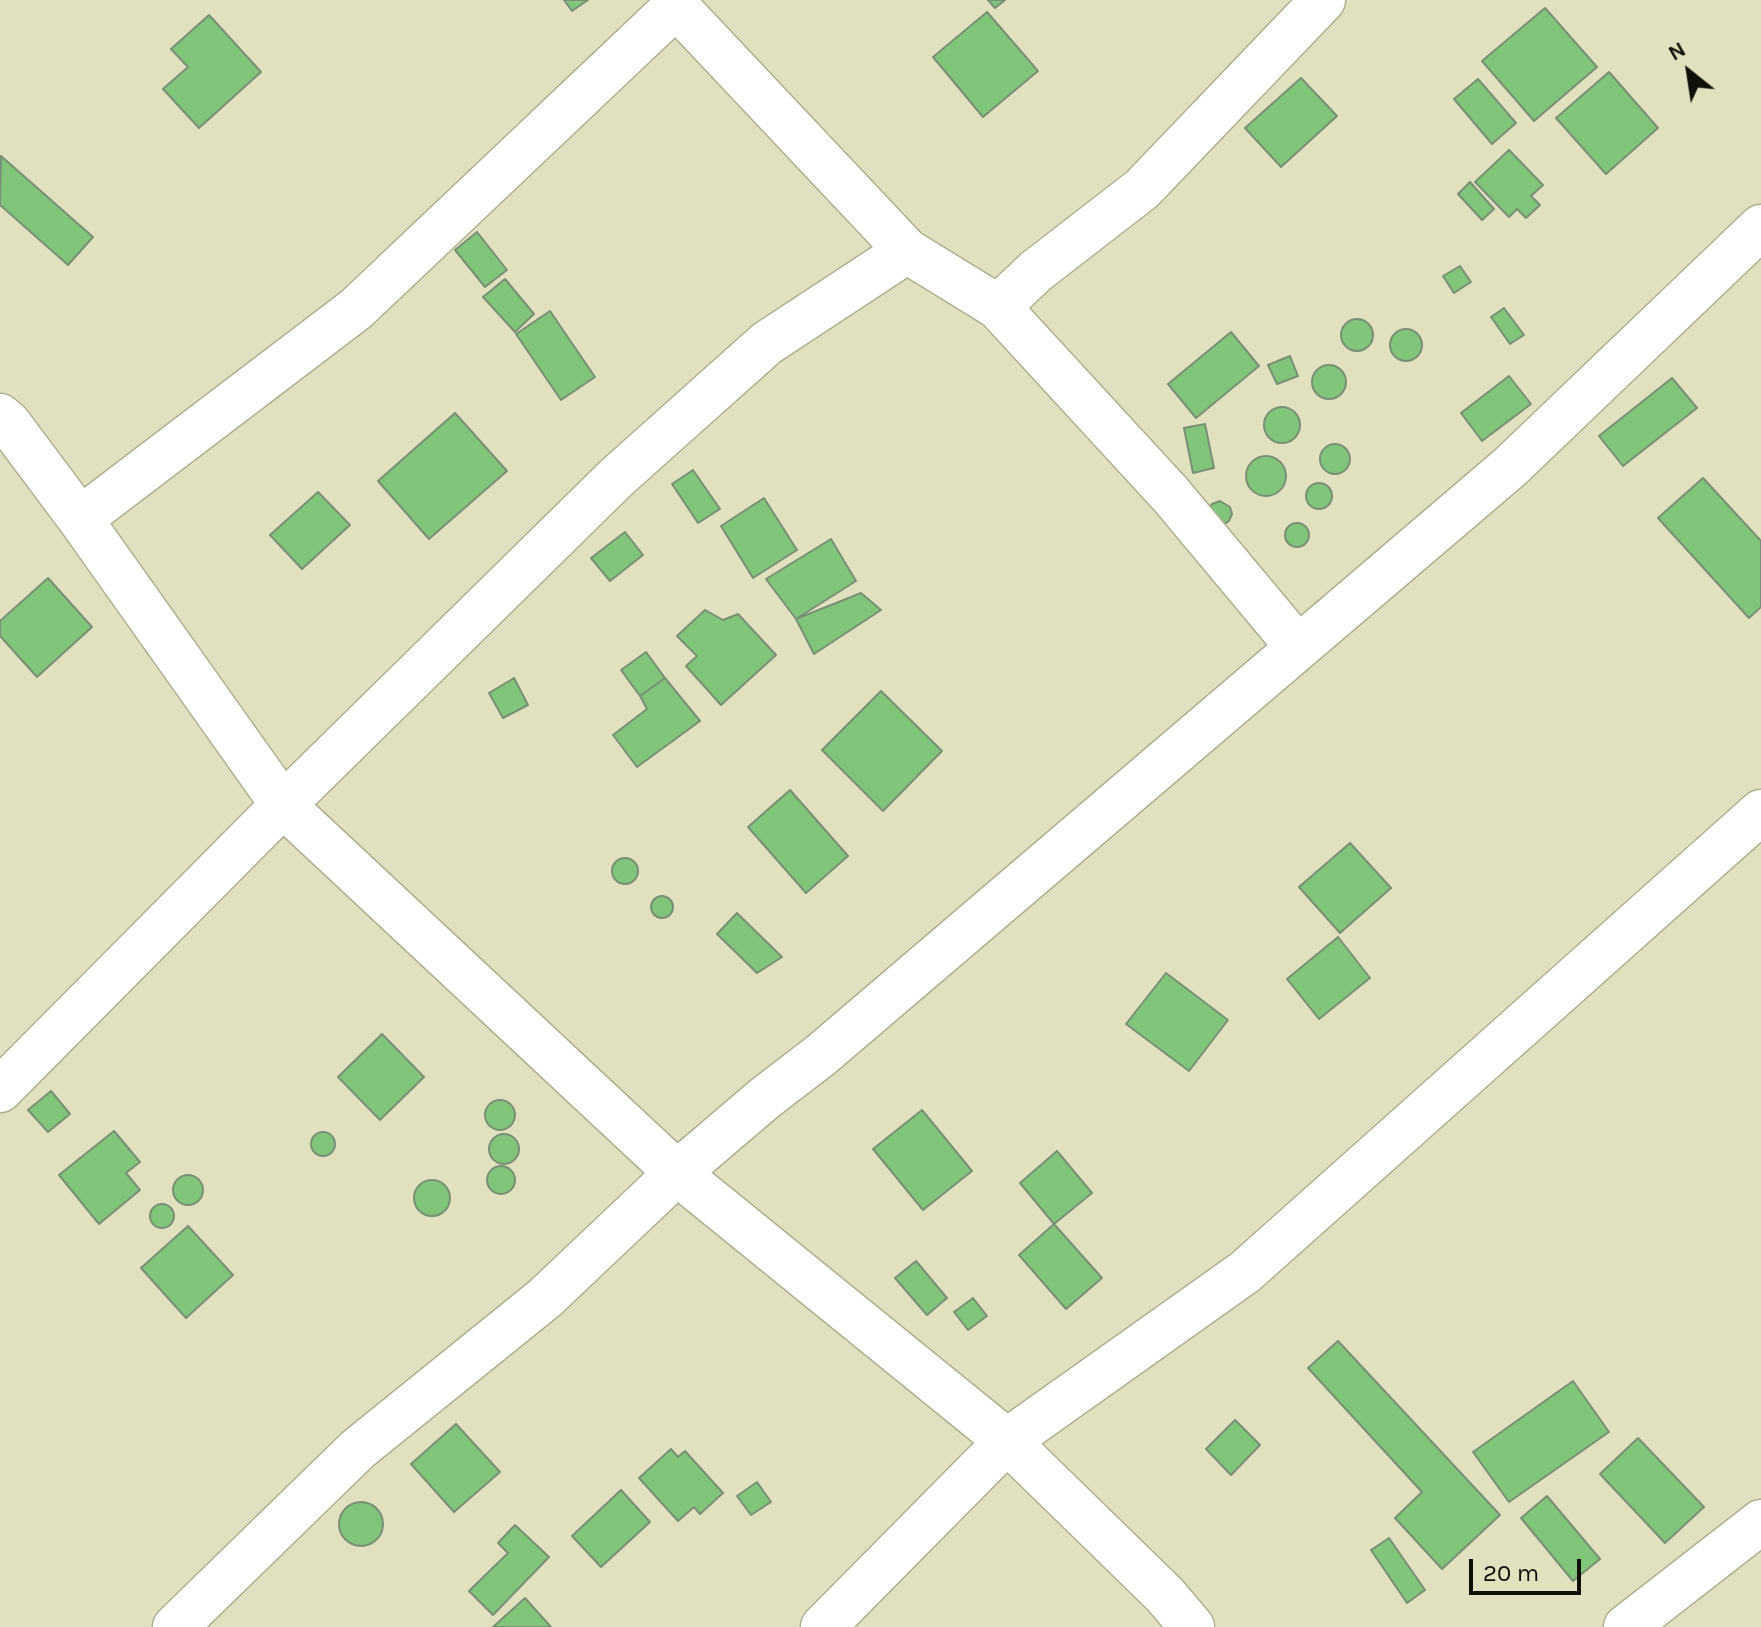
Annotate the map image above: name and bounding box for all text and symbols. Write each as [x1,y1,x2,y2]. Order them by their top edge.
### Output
north arrow [1649,32,1729,112]
text: N [1664,36,1690,66]
scale bar [1473,1543,1585,1593]
text: 20 m [1483,1559,1539,1587]

